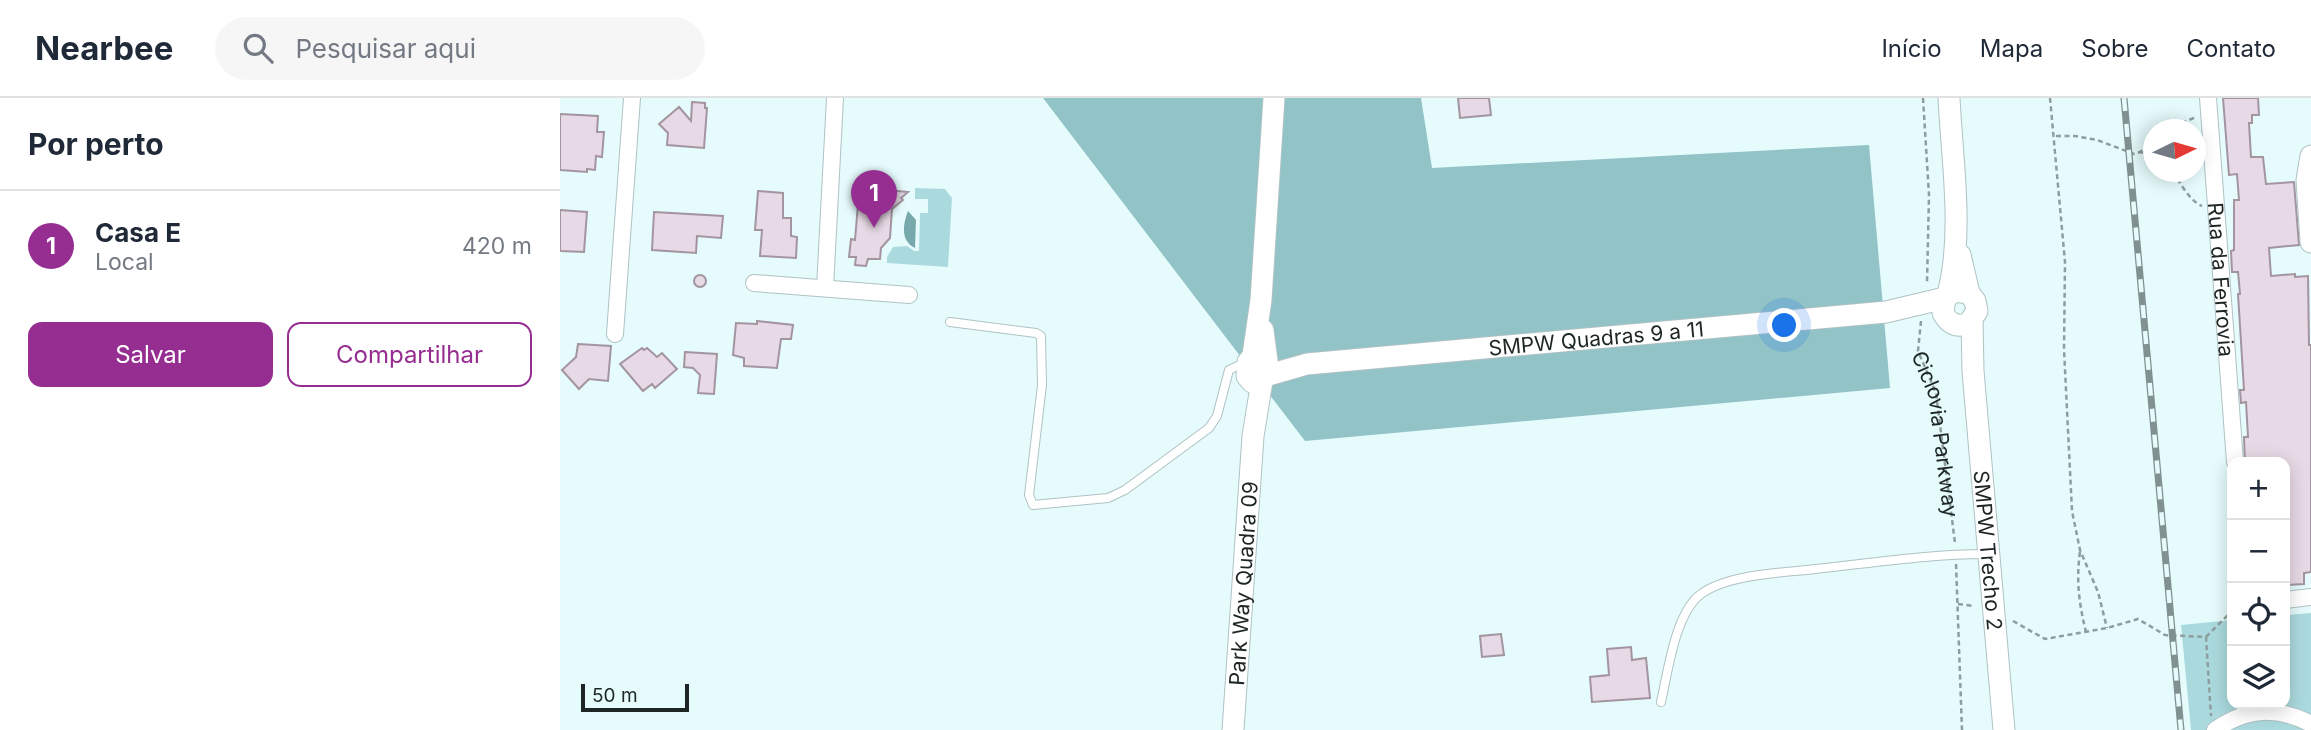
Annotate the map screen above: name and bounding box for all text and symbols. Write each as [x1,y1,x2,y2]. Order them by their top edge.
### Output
search box [215,17,705,80]
text: Nearbee [35,28,173,68]
icon: search [239,29,277,67]
text: Pesquisar aqui [295,33,476,64]
text: Início [1881,34,1942,63]
text: Mapa [1980,34,2043,63]
text: Sobre [2081,34,2148,63]
text: Contato [2186,34,2276,63]
north arrow [2143,119,2206,182]
text: Por perto [28,126,164,162]
pin: 1 [851,170,897,228]
street label: Rua da Ferrovia [2203,201,2240,358]
text: Casa E [95,217,181,248]
text: 1 [46,232,56,260]
text: 420 m [462,232,532,260]
text: Local [95,248,154,276]
your location [1767,308,1801,342]
street label: SMPW Quadras 9 a 11 [1487,316,1705,360]
button: Salvar [28,322,273,387]
button: Compartilhar [287,322,532,387]
street label: Ciclovia Parkway [1907,347,1964,519]
map controls [2227,457,2290,709]
button: + [2227,457,2290,520]
street label: SMPW Trecho 2 [1969,469,2008,631]
street label: Park Way Quadra 09 [1224,480,1262,686]
button: − [2227,520,2290,583]
button: locate [2227,583,2290,646]
button: layers [2227,646,2290,709]
scale bar [581,681,690,713]
text: 50 m [592,684,638,707]

